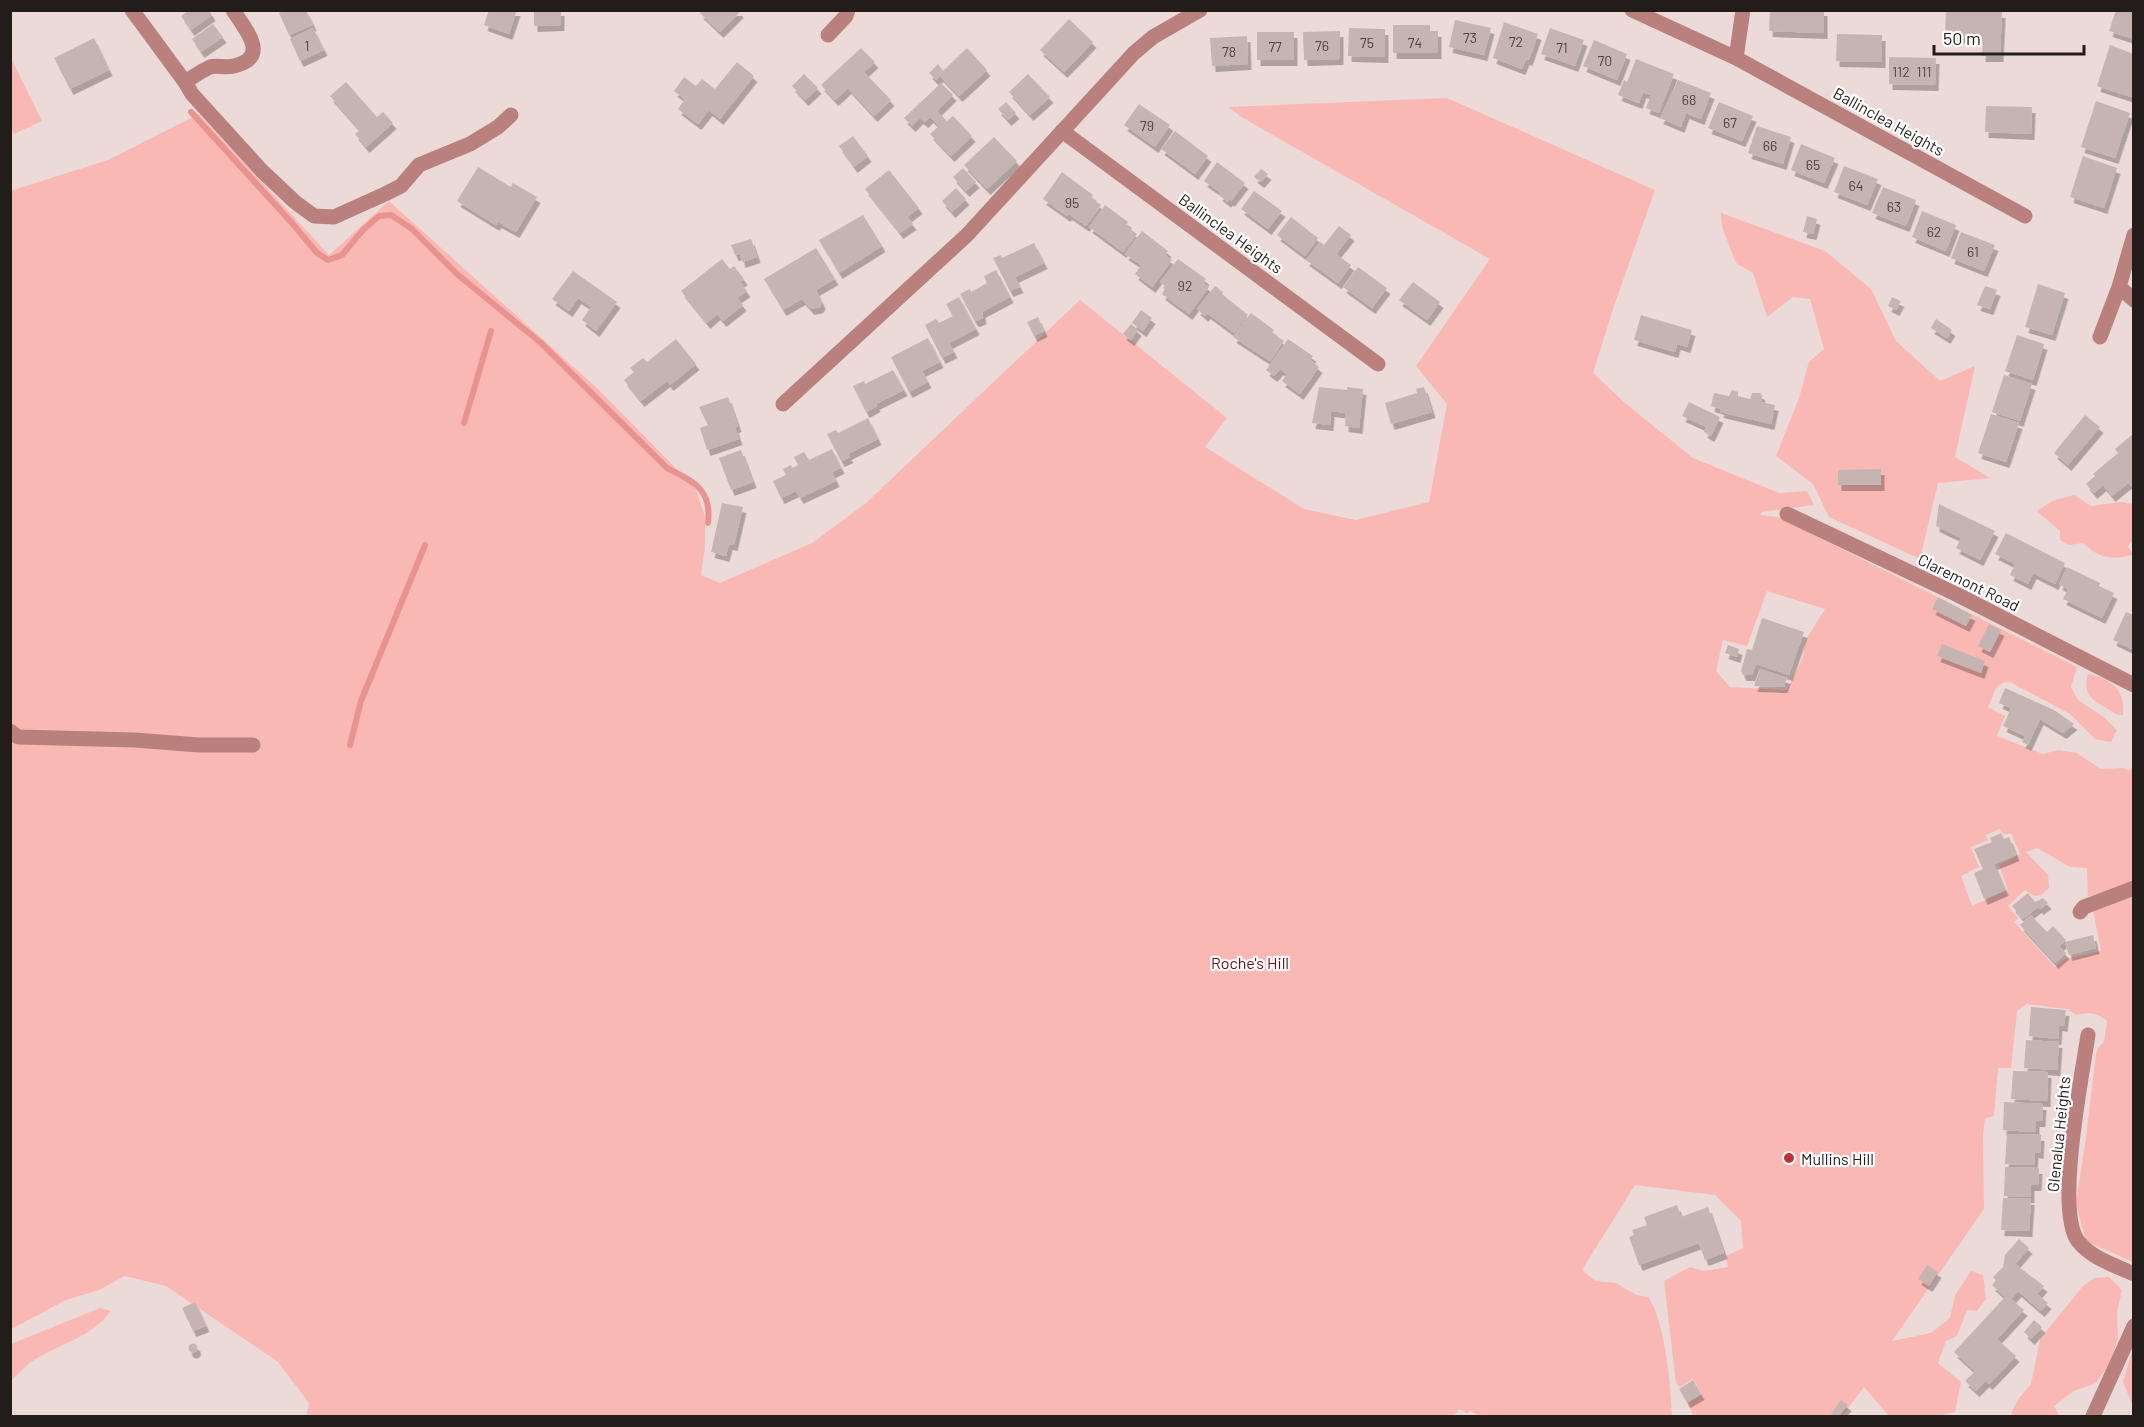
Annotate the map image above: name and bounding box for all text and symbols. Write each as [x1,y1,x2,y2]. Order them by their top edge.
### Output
scale bar [1934,18,2084,56]
text: 50 m [1943,27,1981,49]
house number: 73 [1463,29,1477,46]
house number: 72 [1509,33,1523,50]
house number: 75 [1360,34,1374,51]
house number: 74 [1408,34,1422,51]
house number: 1 [305,37,309,54]
house number: 76 [1315,37,1329,54]
house number: 77 [1268,38,1282,55]
house number: 71 [1556,39,1568,56]
house number: 78 [1222,43,1236,60]
house number: 70 [1598,52,1612,69]
house number: 112 [1892,63,1910,80]
house number: 111 [1917,63,1931,80]
street label: Ballinclea Heights [1830,83,1948,159]
house number: 68 [1682,91,1696,108]
house number: 67 [1723,114,1737,131]
house number: 79 [1140,117,1154,134]
house number: 66 [1763,137,1777,154]
house number: 65 [1806,156,1820,173]
house number: 64 [1849,177,1863,194]
street label: Ballinclea Heights [1175,189,1287,277]
house number: 95 [1065,194,1079,211]
house number: 63 [1887,198,1901,215]
house number: 62 [1927,223,1941,240]
house number: 61 [1967,243,1979,260]
house number: 92 [1178,277,1192,294]
street label: Claremont Road [1915,549,2023,615]
park label: Roche's Hill [1211,953,1289,972]
street label: Glenalua Heights [2042,1075,2074,1193]
place label: Mullins Hill [1801,1149,1874,1168]
marker: Mullins Hill [1782,1151,1796,1165]

